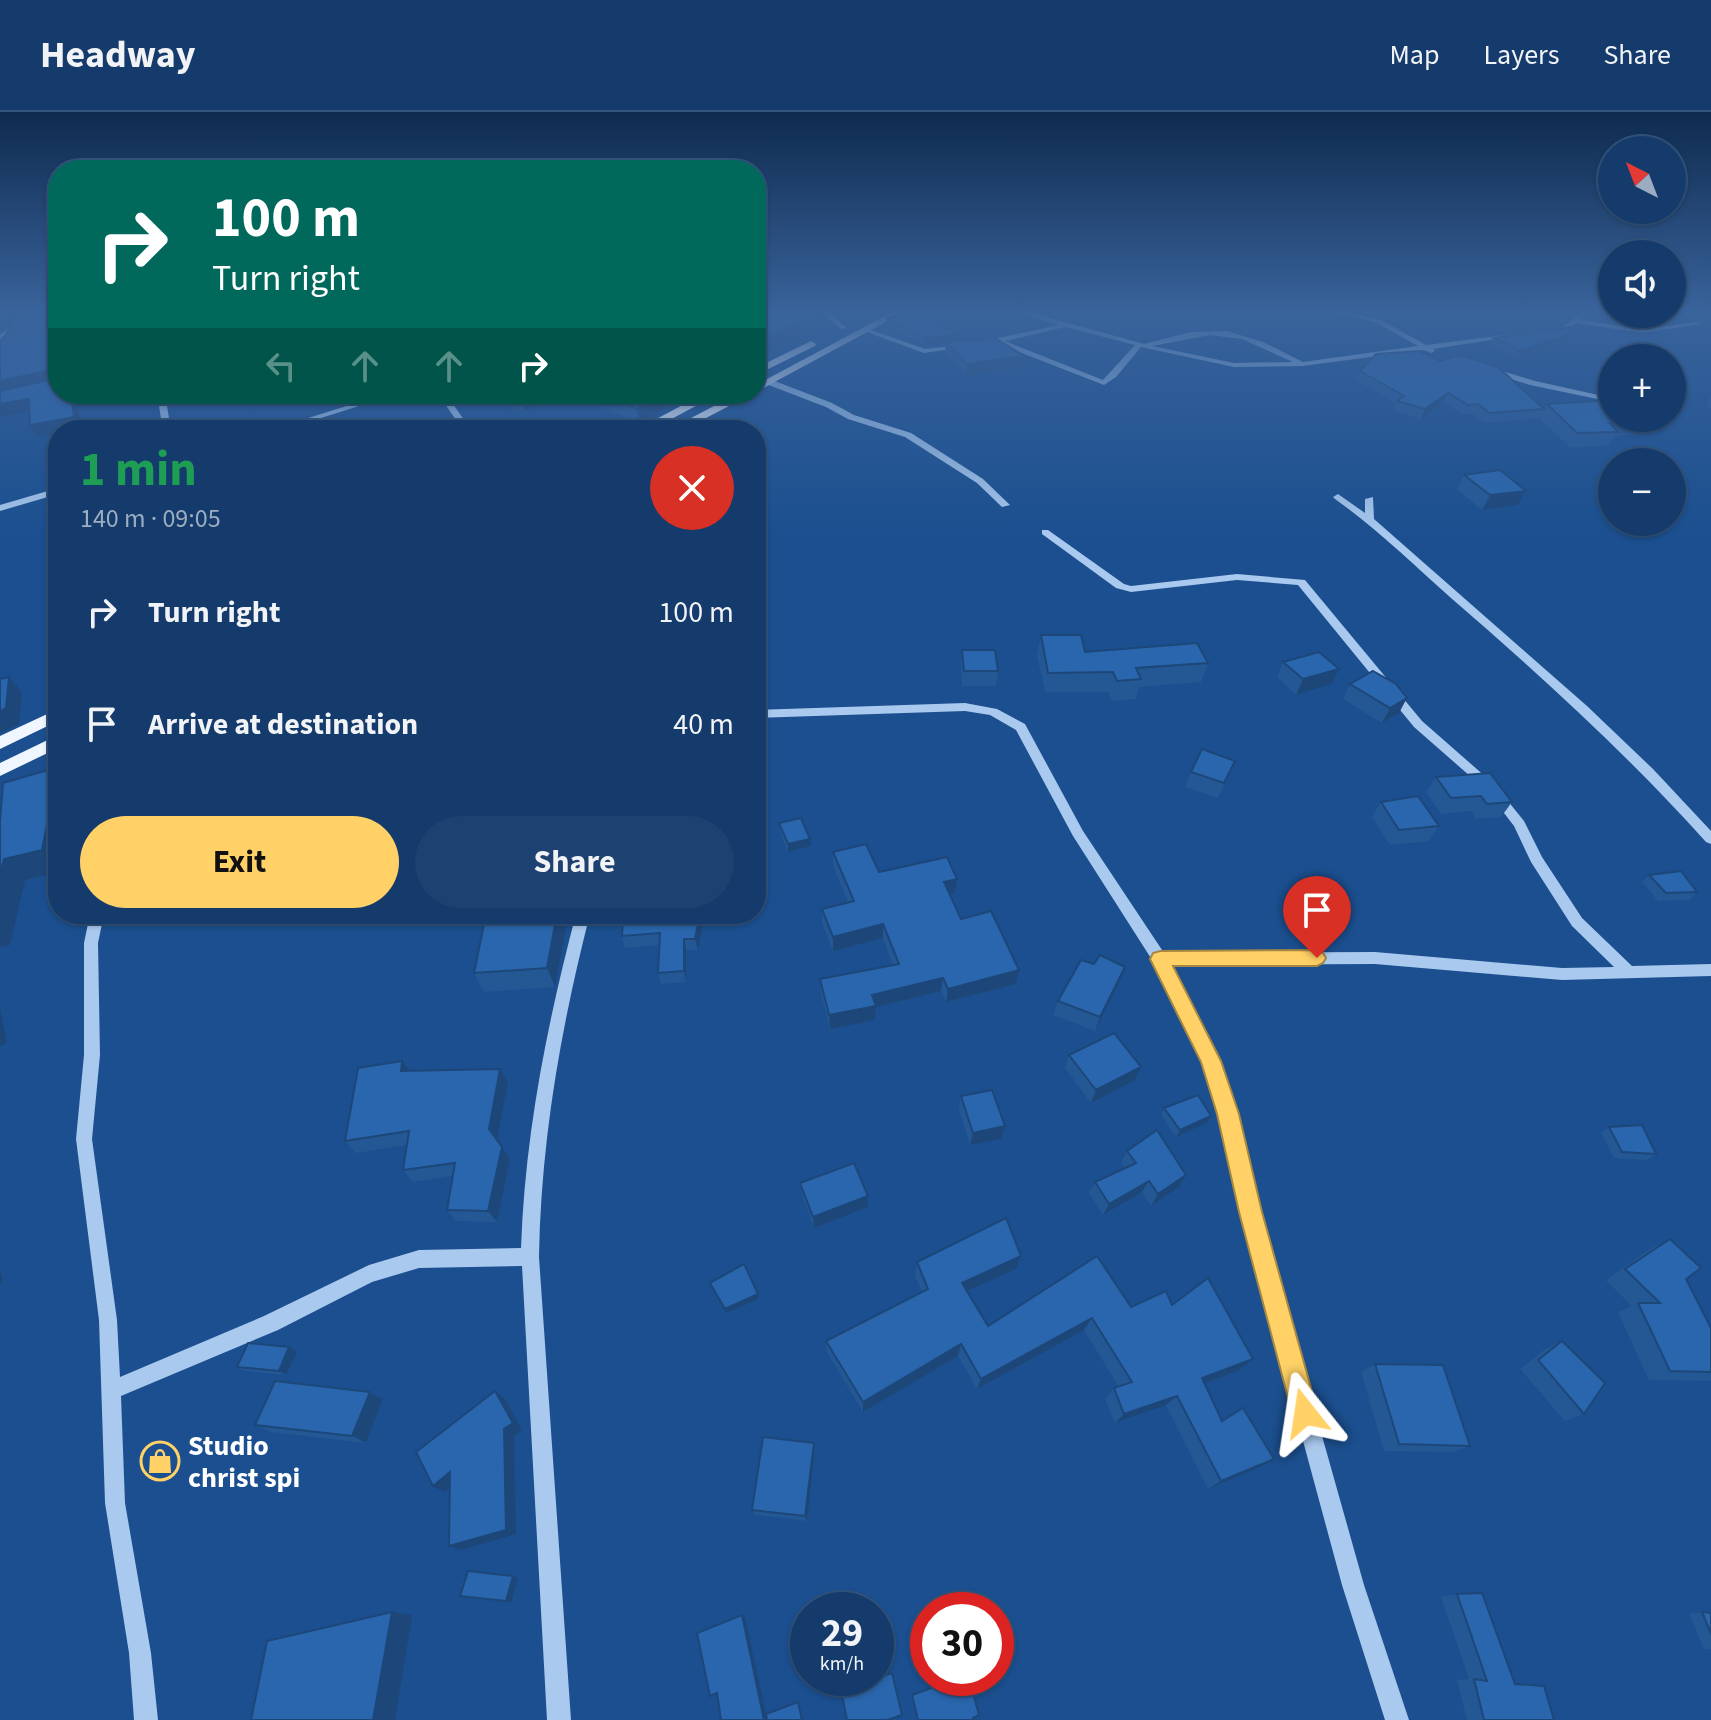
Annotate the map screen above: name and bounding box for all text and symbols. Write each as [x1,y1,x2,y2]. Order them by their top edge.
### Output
text: Headway [40,28,196,82]
text: Map [1389,35,1439,75]
text: Layers [1483,35,1559,75]
text: Share [1603,35,1671,75]
north arrow [1598,136,1686,224]
map controls [1598,136,1686,536]
text: 100 m [212,179,360,258]
icon: right [80,192,184,296]
button: sound [1598,240,1686,328]
text: Turn right [212,253,360,304]
icon: left [259,344,303,388]
icon: ahead [343,344,387,388]
icon: ahead [427,344,471,388]
icon: right [511,344,555,388]
button: + [1598,344,1686,432]
text: 1 min [80,436,197,504]
button: close [650,446,734,530]
button: − [1598,448,1686,536]
text: 140 m · 09:05 [80,500,221,537]
icon: right [80,590,124,634]
text: Turn right [148,591,280,634]
text: 100 m [658,591,734,634]
icon: arrive [80,702,124,746]
text: Arrive at destination [148,703,418,746]
text: 40 m [673,703,734,746]
button: Exit [80,816,399,908]
button: Share [415,816,734,908]
pin [1283,876,1351,958]
icon: arrive [1295,888,1339,932]
position arrow [1263,1371,1347,1455]
place label: Studio christ spi [188,1426,300,1498]
shop icon: Studio christ spi [139,1440,181,1482]
speed limit sign: 30 [910,1592,1014,1696]
text: 29 [821,1605,863,1662]
text: km/h [820,1650,864,1678]

